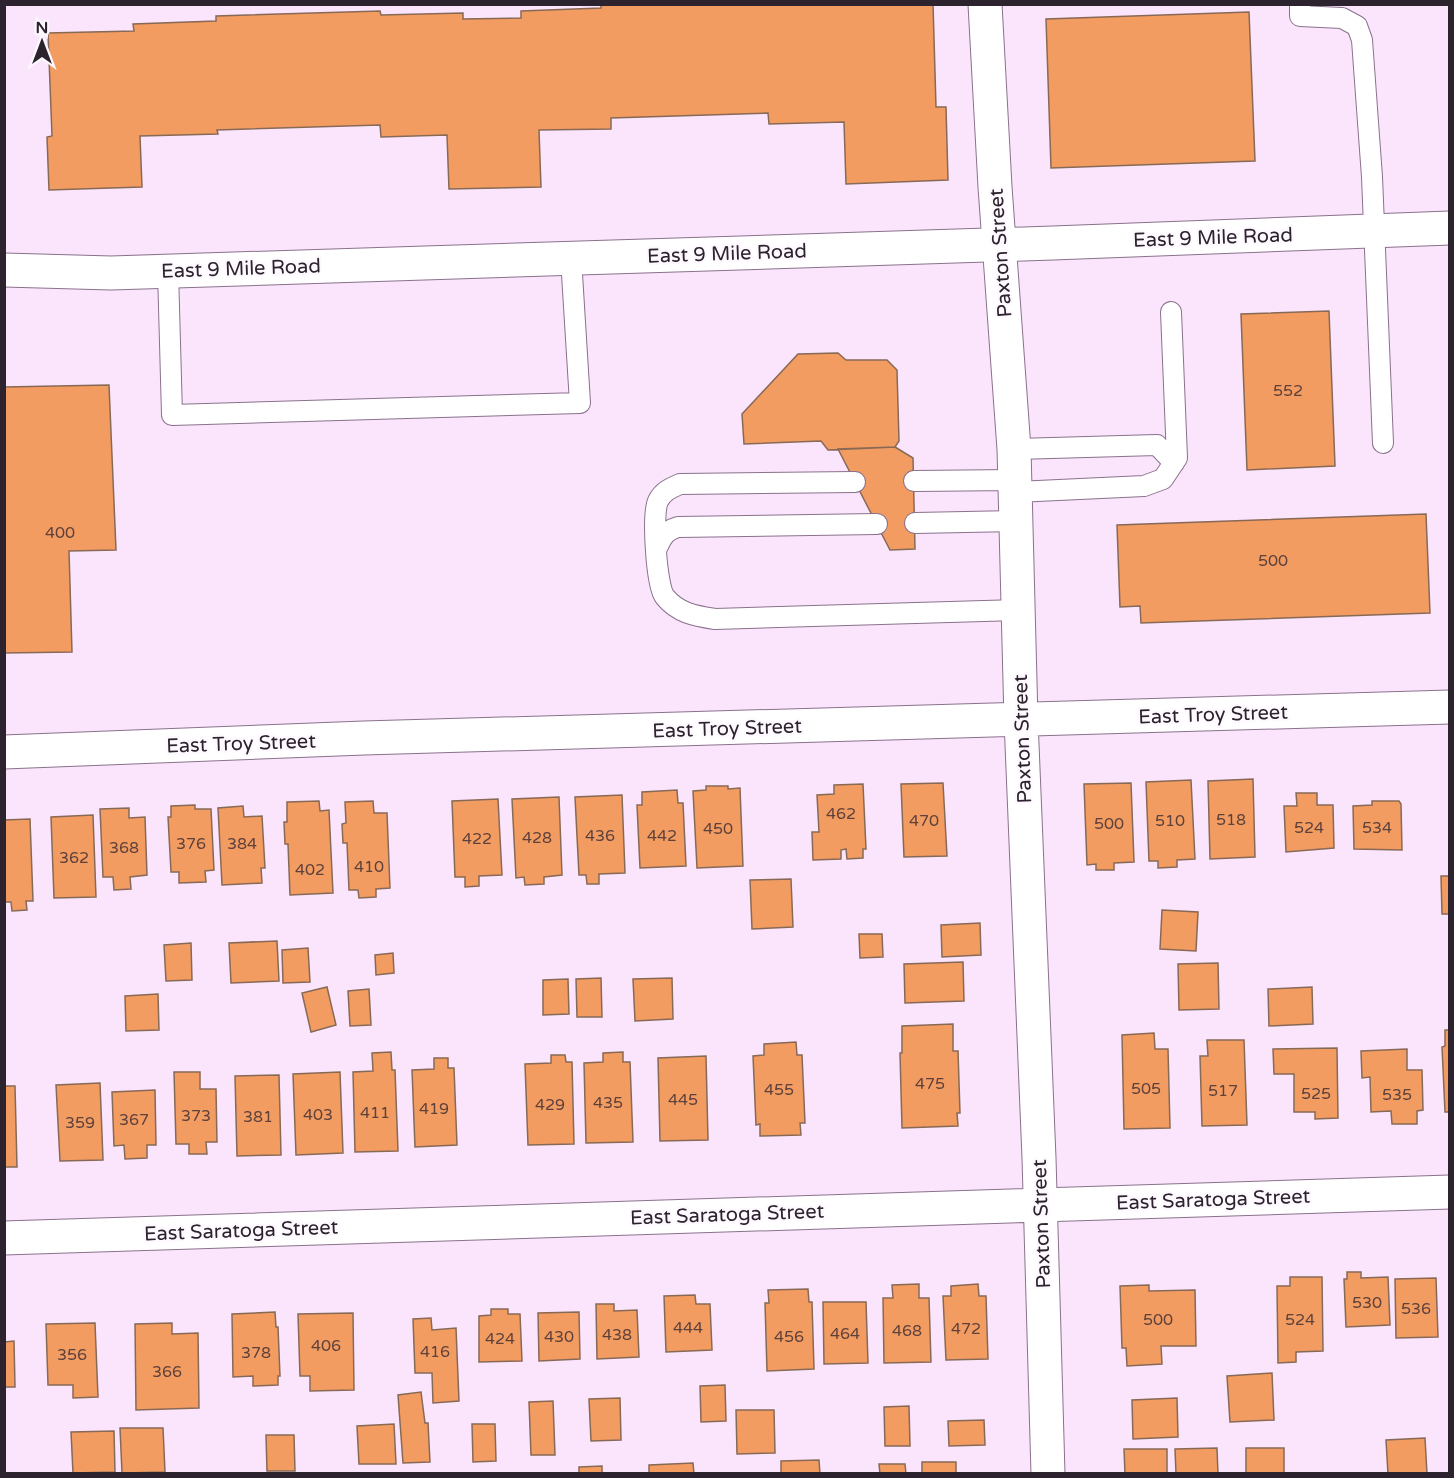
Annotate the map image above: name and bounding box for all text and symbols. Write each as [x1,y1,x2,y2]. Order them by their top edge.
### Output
north arrow [12,12,72,72]
text: N [36,18,48,38]
street label: Paxton Street [984,187,1017,318]
street label: East 9 Mile Road [1133,223,1293,253]
street label: East 9 Mile Road [647,239,807,269]
street label: East 9 Mile Road [161,254,321,284]
house number: 552 [1273,381,1303,401]
house number: 400 [45,523,75,543]
house number: 500 [1258,551,1288,571]
street label: Paxton Street [1009,674,1037,804]
street label: East Troy Street [1138,700,1289,730]
street label: East Troy Street [652,714,803,744]
street label: East Troy Street [166,729,317,759]
house number: 462 [826,804,856,824]
house number: 518 [1216,810,1246,830]
house number: 470 [909,811,939,831]
house number: 510 [1155,811,1185,831]
house number: 500 [1094,814,1124,834]
house number: 524 [1294,818,1324,838]
house number: 534 [1362,818,1392,838]
house number: 450 [703,819,733,839]
house number: 436 [585,826,615,846]
house number: 442 [647,826,677,846]
house number: 428 [522,828,552,848]
house number: 422 [462,829,492,849]
house number: 376 [176,834,206,854]
house number: 384 [227,834,257,854]
house number: 368 [109,838,139,858]
house number: 362 [59,848,89,868]
house number: 410 [354,857,384,877]
house number: 402 [295,860,325,880]
house number: 475 [915,1074,945,1094]
house number: 505 [1131,1079,1161,1099]
house number: 455 [764,1080,794,1100]
house number: 517 [1208,1081,1238,1101]
house number: 525 [1301,1084,1331,1104]
house number: 535 [1382,1085,1412,1105]
house number: 445 [668,1090,698,1110]
house number: 435 [593,1093,623,1113]
house number: 429 [535,1095,565,1115]
house number: 419 [419,1099,449,1119]
house number: 411 [360,1103,390,1123]
house number: 403 [303,1105,333,1125]
house number: 373 [181,1106,211,1126]
house number: 381 [243,1107,273,1127]
house number: 367 [119,1110,149,1130]
house number: 359 [65,1113,95,1133]
street label: Paxton Street [1028,1159,1056,1289]
street label: East Saratoga Street [1116,1185,1311,1215]
street label: East Saratoga Street [630,1200,825,1230]
street label: East Saratoga Street [144,1216,339,1246]
house number: 530 [1352,1293,1382,1313]
house number: 536 [1401,1299,1431,1319]
house number: 500 [1143,1310,1173,1330]
house number: 524 [1285,1310,1315,1330]
house number: 444 [673,1318,703,1338]
house number: 472 [951,1319,981,1339]
house number: 468 [892,1321,922,1341]
house number: 464 [830,1324,860,1344]
house number: 438 [602,1325,632,1345]
house number: 430 [544,1327,574,1347]
house number: 456 [774,1327,804,1347]
house number: 424 [485,1329,515,1349]
house number: 406 [311,1336,341,1356]
house number: 416 [420,1342,450,1362]
house number: 378 [241,1343,271,1363]
house number: 356 [57,1345,87,1365]
house number: 366 [152,1362,182,1382]

